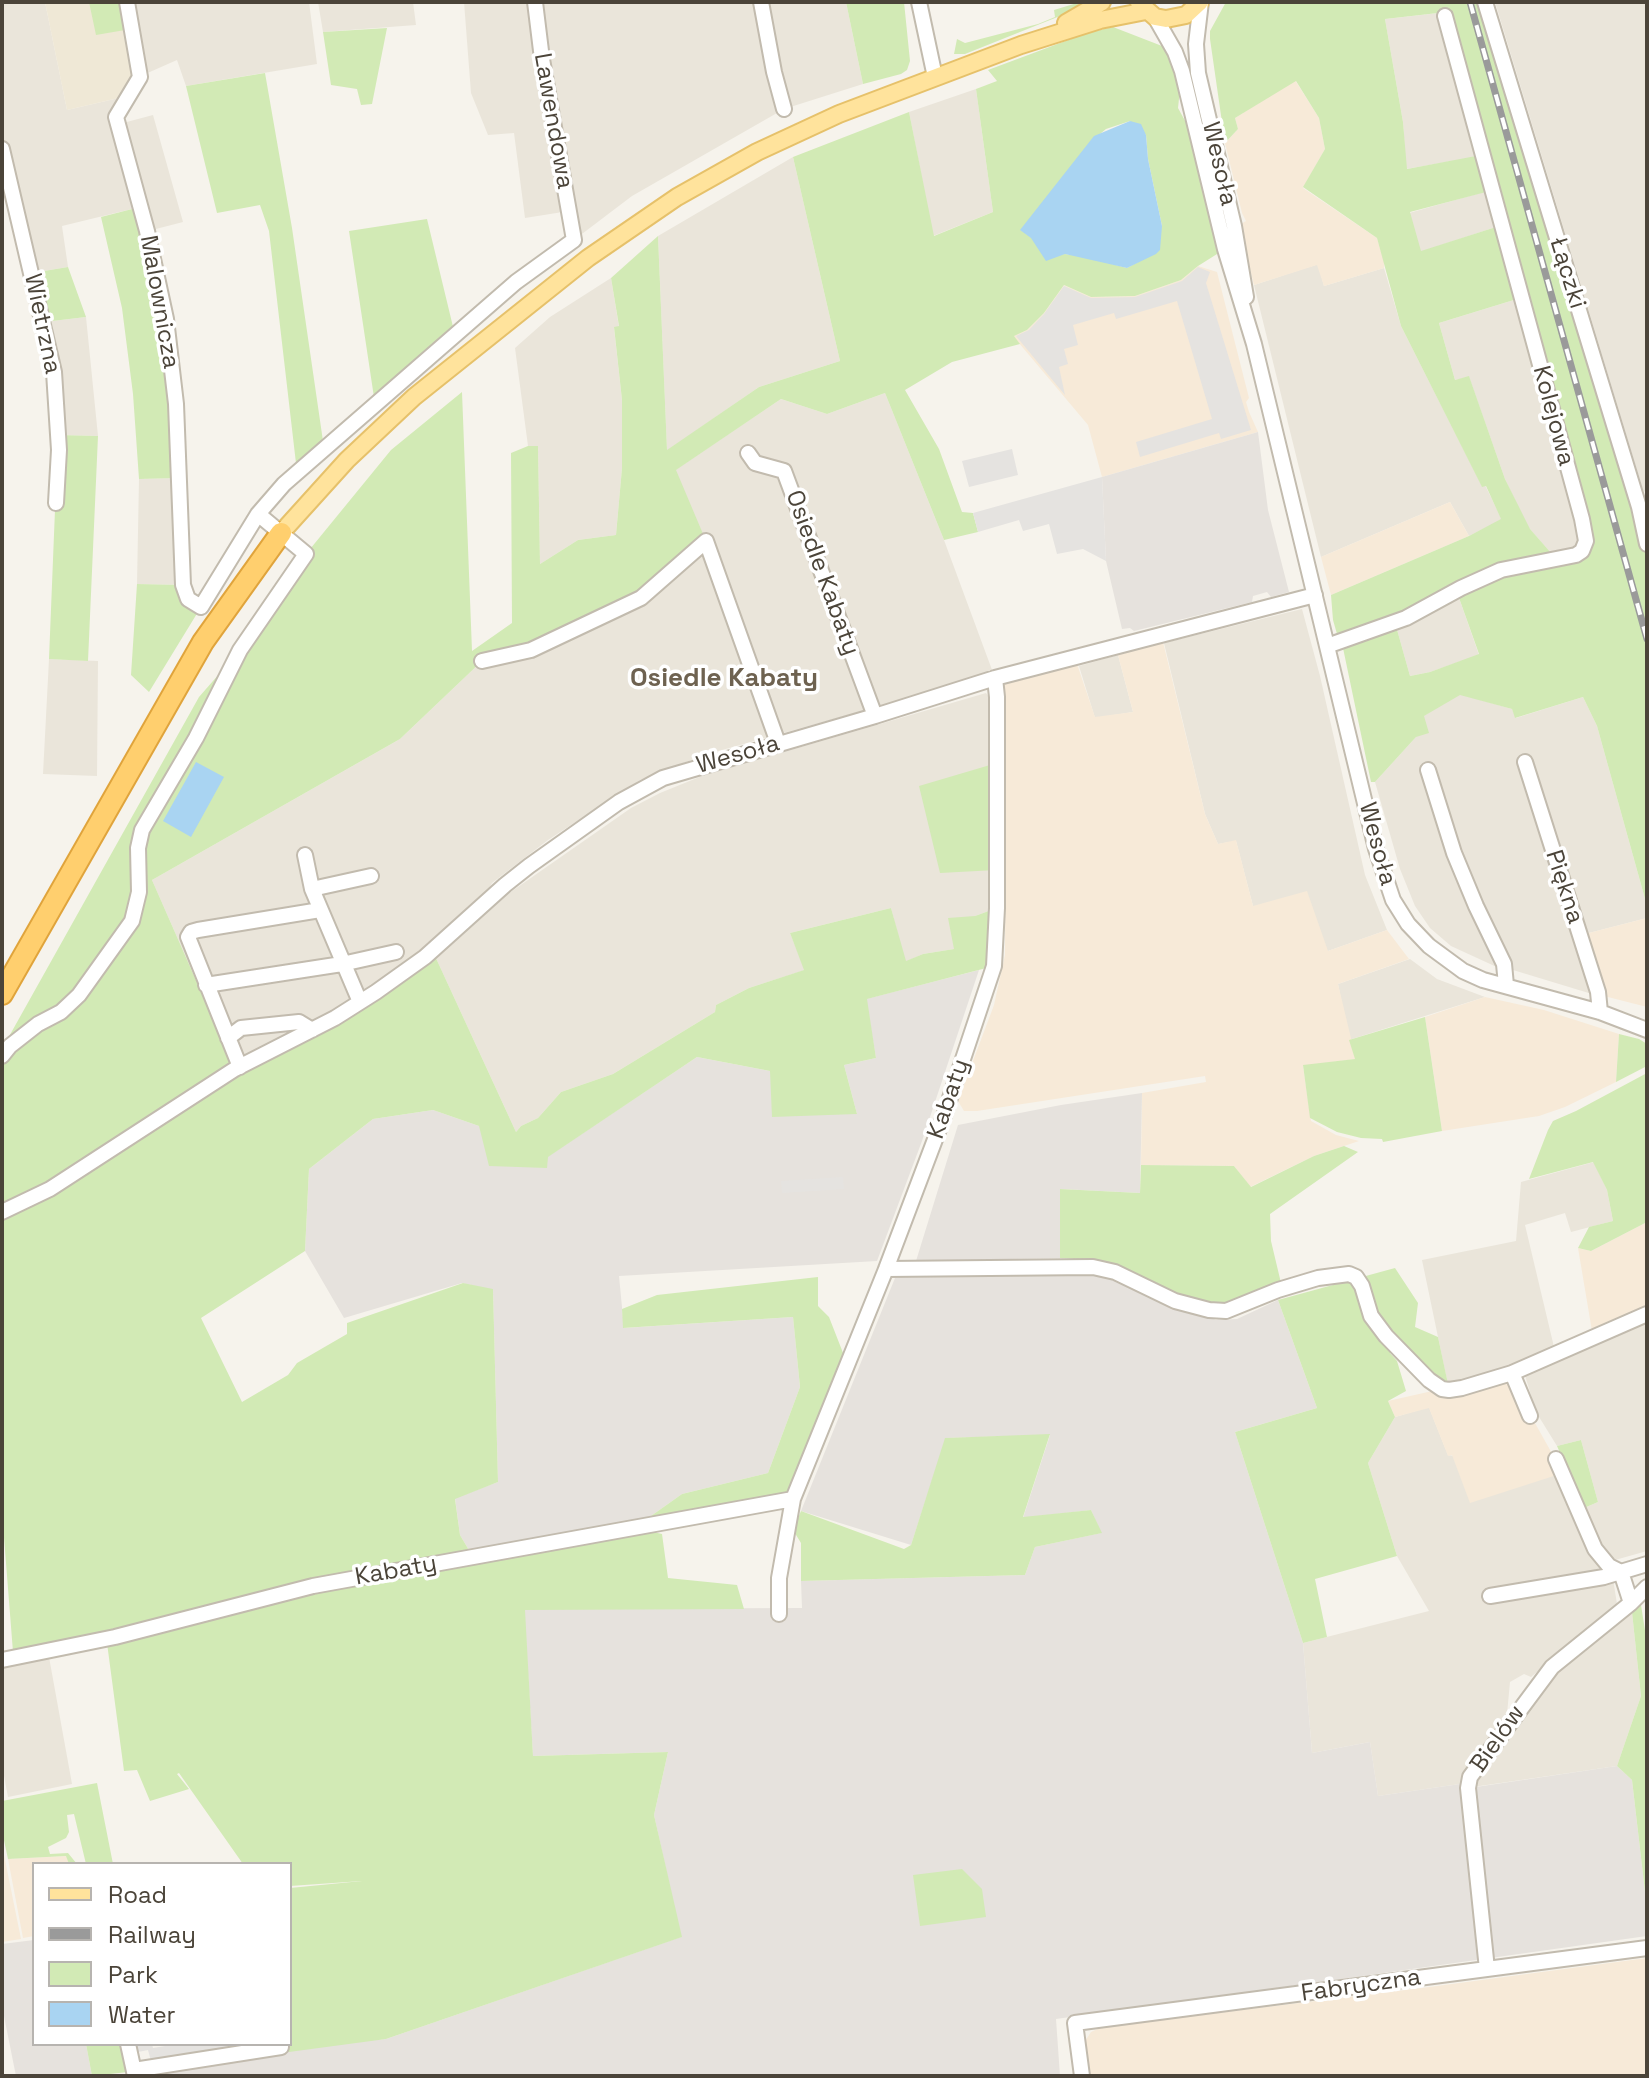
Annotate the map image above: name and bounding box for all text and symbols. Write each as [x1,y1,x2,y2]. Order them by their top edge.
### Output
street label: Lawendowa [527,51,579,191]
street label: Wesoła [1195,119,1243,209]
street label: Malownicza [133,233,185,371]
street label: Łączki [1543,234,1591,312]
street label: Wietrzna [17,271,67,377]
street label: Kolejowa [1526,363,1580,469]
street label: Osiedle Kabaty [779,487,865,659]
district label: Osiedle Kabaty [630,663,818,695]
street label: Wesoła [693,729,783,781]
street label: Wesoła [1352,799,1402,889]
street label: Piękna [1539,846,1589,928]
street label: Kabaty [922,1055,976,1143]
street label: Kabaty [353,1550,439,1592]
street label: Bielów [1465,1700,1531,1778]
legend [32,1862,292,2046]
text: Road [108,1879,167,1910]
text: Railway [108,1919,196,1950]
text: Park [108,1959,158,1990]
street label: Fabryczna [1299,1963,1423,2009]
text: Water [108,1999,176,2030]

